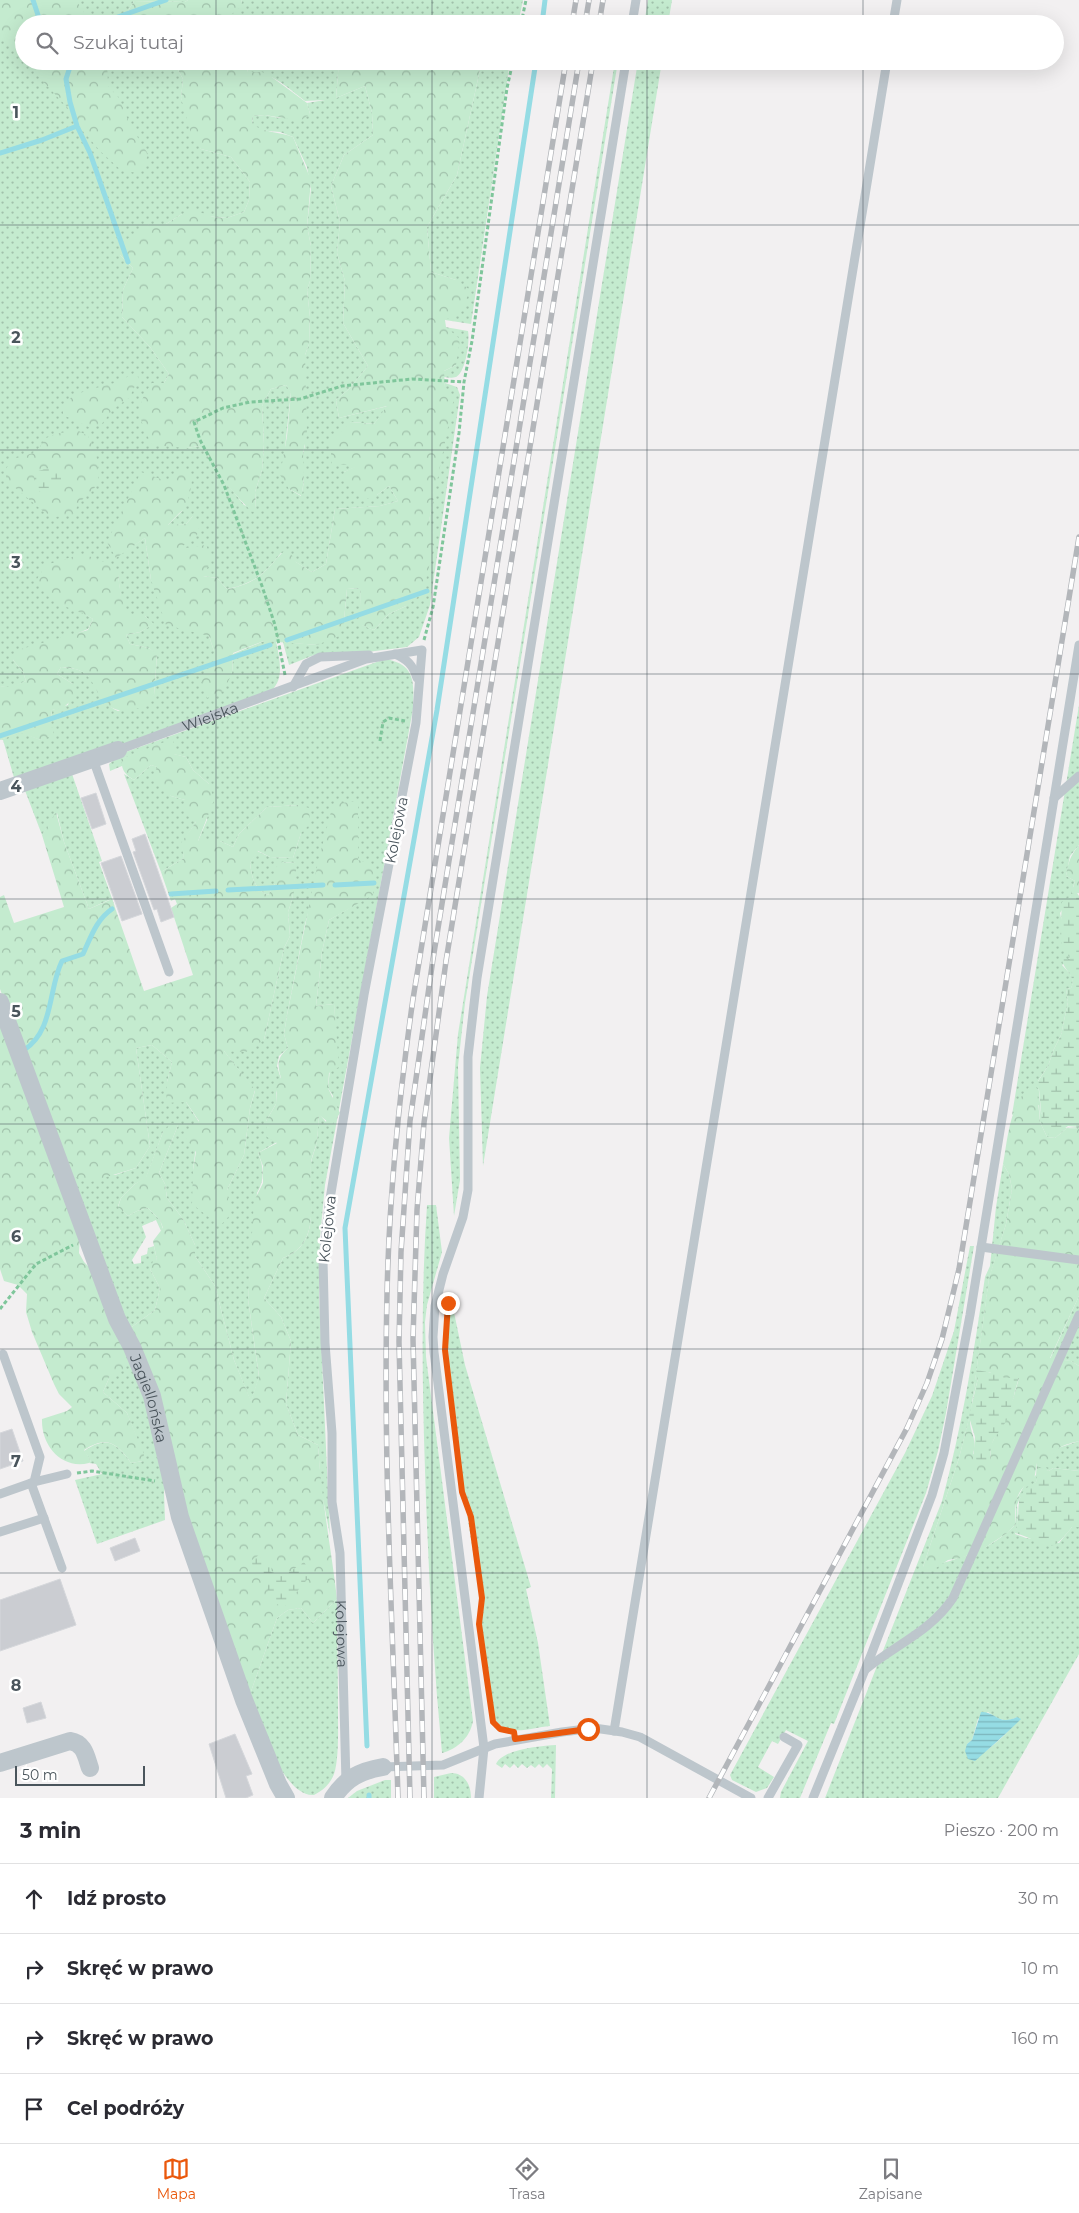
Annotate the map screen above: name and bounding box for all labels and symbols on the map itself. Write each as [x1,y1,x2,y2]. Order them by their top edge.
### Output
text: 1 [13,103,19,122]
text: 2 [11,328,21,347]
text: 3 [10,553,21,572]
street label: Wiejska [179,697,241,735]
text: 4 [10,777,22,796]
street label: Kolejowa [380,795,412,865]
text: 5 [11,1002,21,1021]
street label: Kolejowa [314,1194,340,1264]
text: 6 [11,1227,21,1246]
route end [437,1292,460,1315]
street label: Jagiellońska [126,1350,172,1445]
text: 7 [11,1452,21,1471]
street label: Kolejowa [332,1600,353,1668]
text: 8 [11,1676,21,1695]
route start [577,1718,600,1741]
scale bar [15,1763,145,1786]

